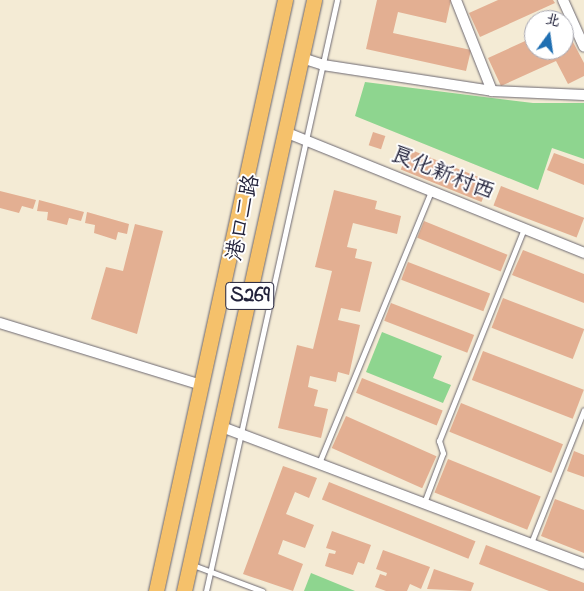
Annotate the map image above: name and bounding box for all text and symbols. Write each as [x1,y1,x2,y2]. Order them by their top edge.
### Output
text: 北 [543,9,562,33]
north arrow [524,10,574,60]
street label: 良化新村西 [386,142,498,208]
street label: 港口二路 [223,172,267,264]
road number: S269 [225,278,275,314]

